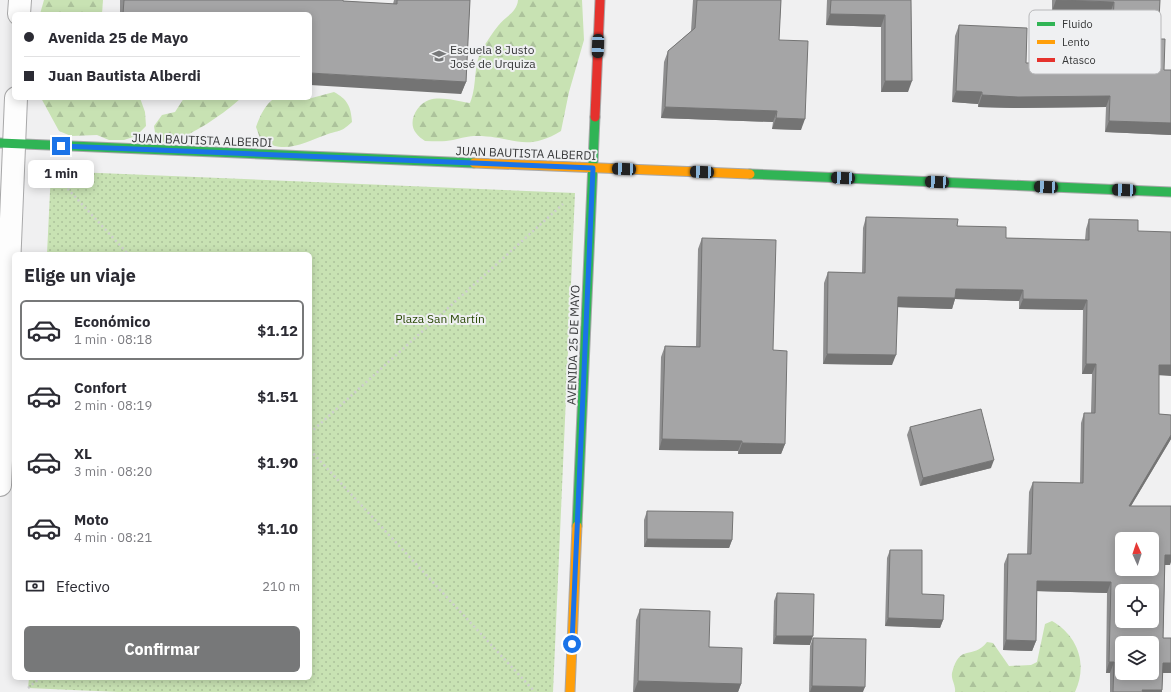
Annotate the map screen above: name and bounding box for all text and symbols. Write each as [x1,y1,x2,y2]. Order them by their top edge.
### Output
legend [1029,10,1161,74]
text: Fluido [1062,17,1093,31]
text: Avenida 25 de Mayo [48,28,188,47]
car [592,34,604,58]
text: Lento [1062,35,1090,49]
place label: Escuela 8 Justo José de Urquiza [450,42,536,71]
school or university icon: Escuela 8 Justo José de Urquiza [431,48,447,64]
text: Atasco [1062,53,1096,67]
text: Juan Bautista Alberdi [48,66,201,85]
street label: JUAN BAUTISTA ALBERDI [131,130,273,150]
route end [52,137,70,155]
street label: JUAN BAUTISTA ALBERDI [455,143,597,163]
callout: 1 min [28,160,94,188]
car [612,163,636,175]
text: 1 min [44,165,78,182]
car [690,166,714,178]
car [831,171,855,185]
car [925,175,949,189]
car [1034,180,1058,194]
car [1112,184,1136,196]
text: Elige un viaje [24,264,136,287]
street label: AVENIDA 25 DE MAYO [563,285,583,405]
park label: Plaza San Martín [395,311,485,326]
icon: car [26,312,62,348]
text: Económico [74,312,150,331]
text: $1.12 [257,321,298,340]
text: 1 min · 08:18 [74,331,152,348]
icon: car [26,378,62,414]
text: Confort [74,378,127,397]
text: $1.51 [257,387,298,406]
text: 2 min · 08:19 [74,397,152,414]
icon: car [26,444,62,480]
text: XL [74,444,92,463]
text: $1.90 [257,453,298,472]
text: 3 min · 08:20 [74,463,152,480]
icon: car [26,510,62,546]
text: Moto [74,510,109,529]
text: $1.10 [257,519,298,538]
text: 4 min · 08:21 [74,529,152,546]
north arrow [1115,532,1159,576]
map controls [1115,532,1159,680]
icon: cash [24,575,46,597]
text: Efectivo [56,577,110,596]
text: 210 m [262,578,300,595]
button: locate [1115,584,1159,628]
button: Confirmar [24,626,300,672]
route start [563,635,581,653]
button: layers [1115,636,1159,680]

